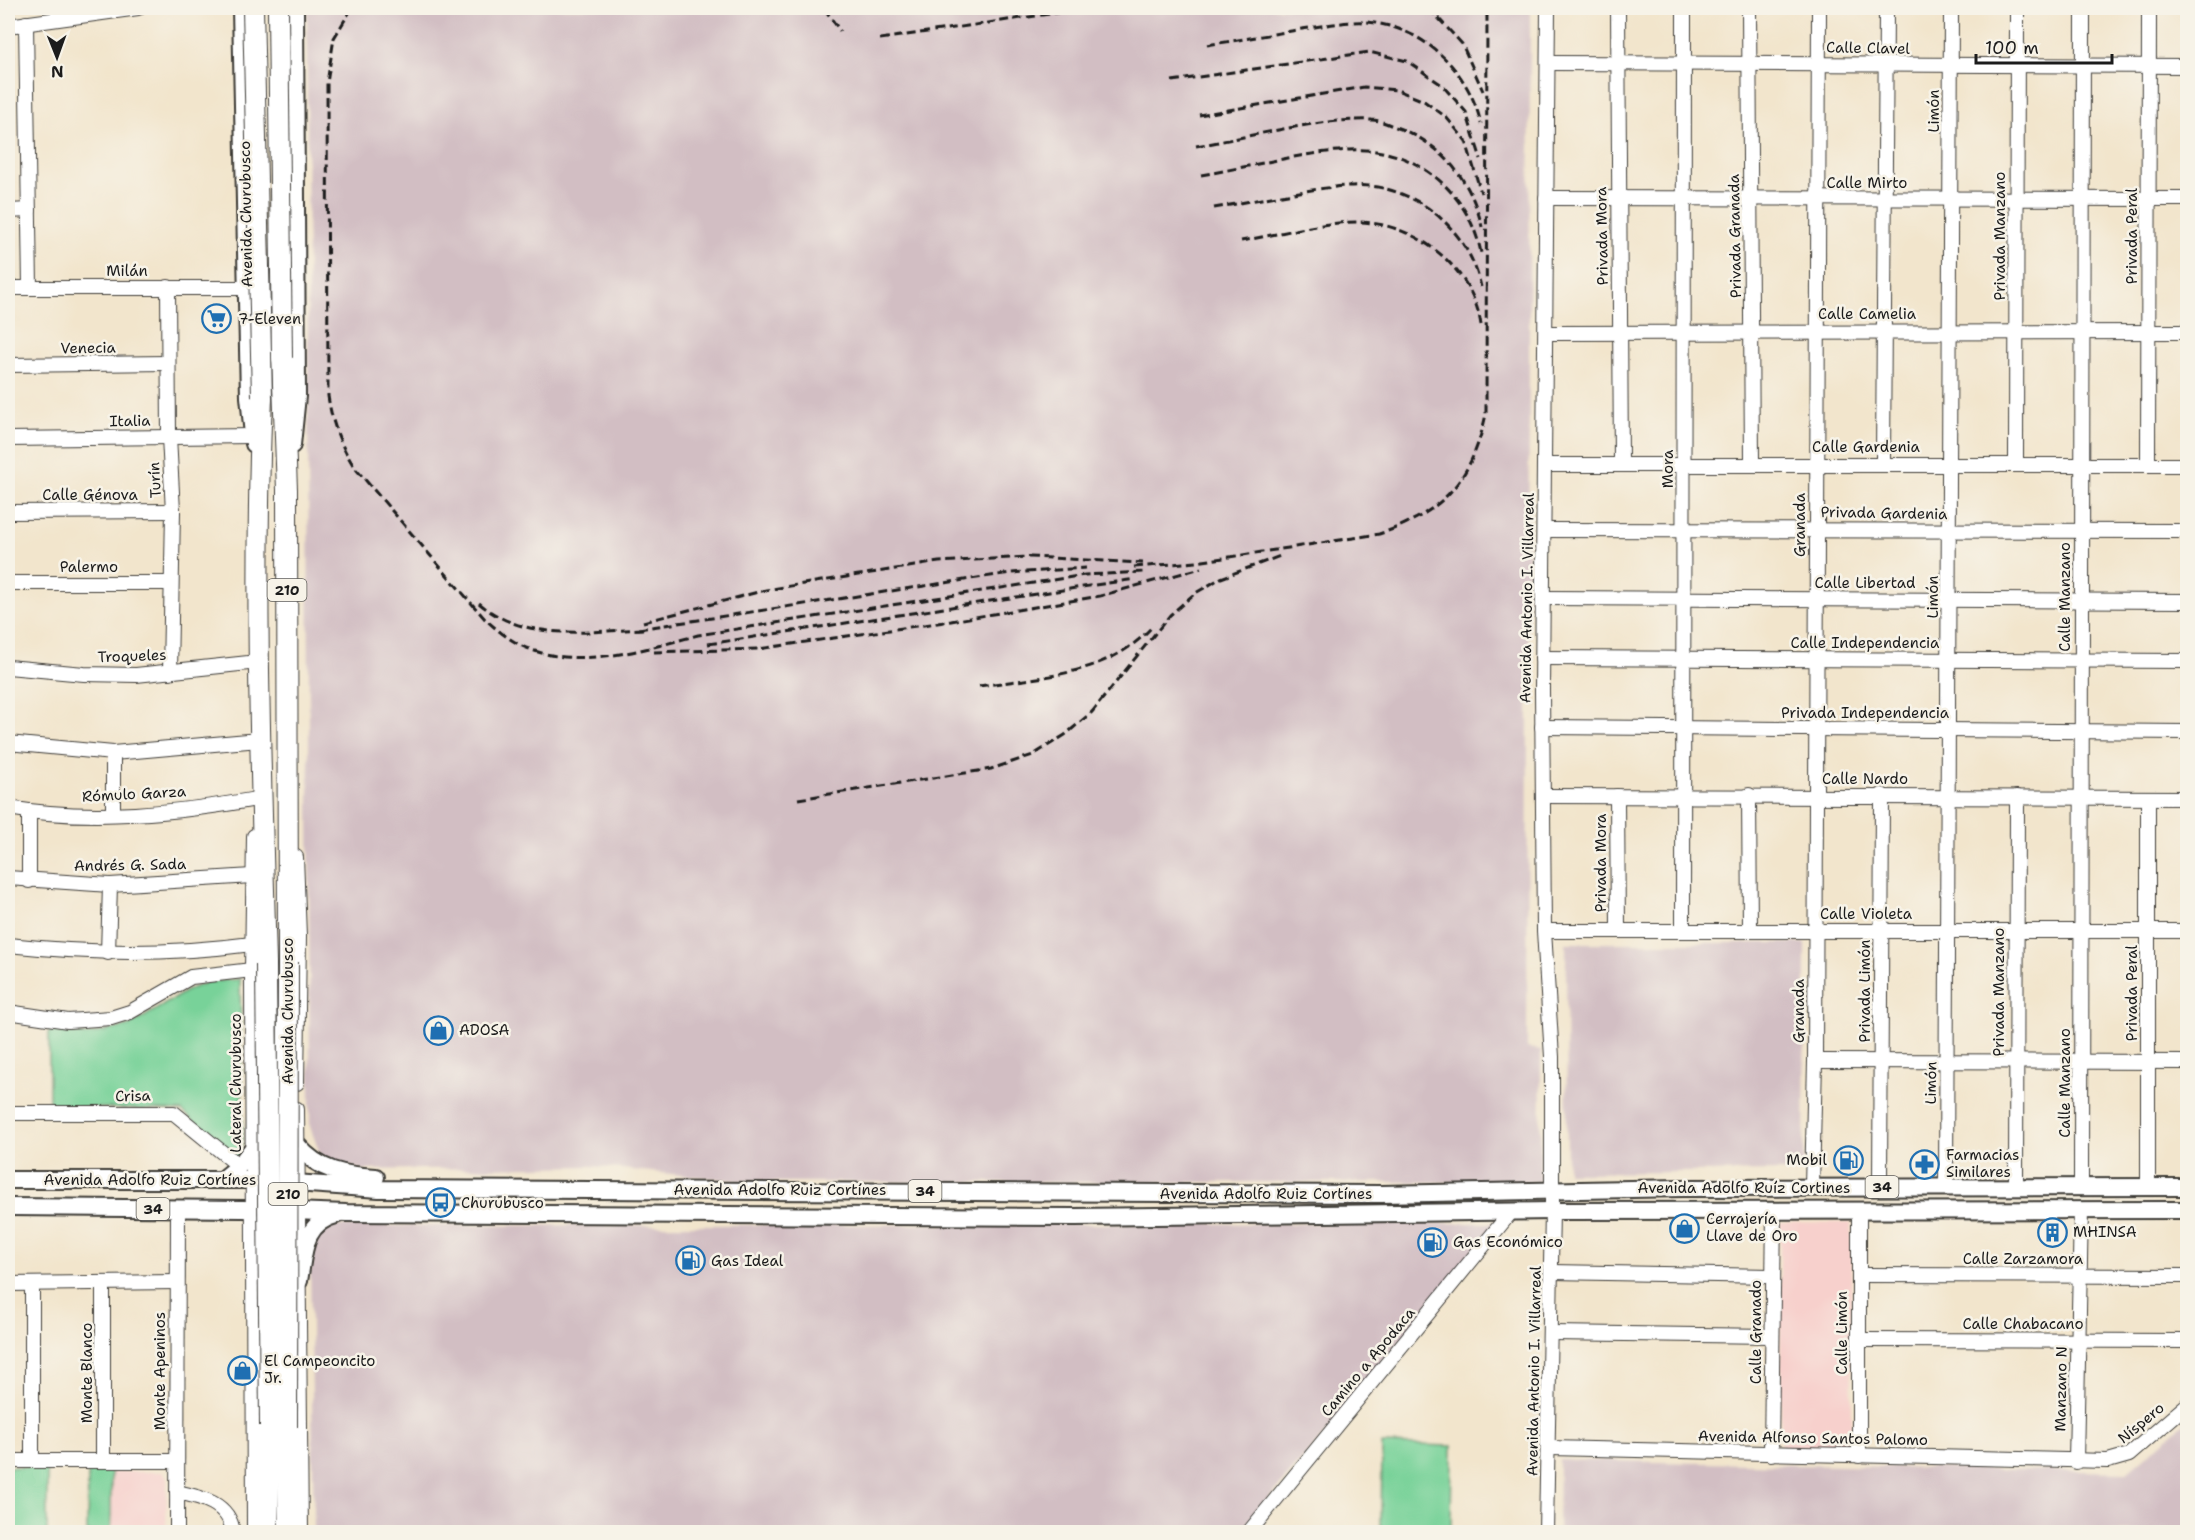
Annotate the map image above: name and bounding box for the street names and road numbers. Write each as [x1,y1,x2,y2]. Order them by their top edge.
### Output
street label: Calle Clavel [1826,37,1911,59]
street label: Limón [1924,90,1944,132]
street label: Avenida Churubusco [235,141,257,287]
street label: Privada Manzano [1990,172,2010,300]
street label: Privada Granada [1724,173,1746,298]
street label: Calle Mirto [1827,173,1907,193]
street label: Privada Mora [1591,186,1613,286]
street label: Privada Peral [2122,187,2142,284]
street label: Milán [106,261,148,281]
street label: Calle Camelia [1818,304,1917,324]
street label: Venecia [60,338,116,358]
street label: Italia [109,411,151,431]
street label: Calle Gardenia [1812,437,1921,457]
street label: Mora [1658,449,1678,488]
street label: Turín [144,462,166,498]
street label: Calle Génova [42,485,138,505]
street label: Avenida Antonio I. Villarreal [1515,492,1539,703]
street label: Granada [1790,492,1810,557]
street label: Privada Gardenia [1820,502,1948,524]
street label: Calle Manzano [2055,542,2075,652]
street label: Palermo [60,557,118,577]
street label: Calle Libertad [1814,573,1916,593]
street label: Limón [1923,576,1943,618]
road number: 210 [268,579,306,601]
street label: Calle Independencia [1791,633,1940,653]
street label: Troqueles [97,645,167,667]
street label: Privada Independencia [1781,703,1950,723]
street label: Calle Nardo [1822,769,1908,789]
street label: Rómulo Garza [82,781,187,807]
street label: Privada Mora [1591,813,1611,912]
street label: Andrés G. Sada [74,854,187,876]
street label: Calle Violeta [1820,904,1913,924]
street label: Privada Manzano [1989,928,2009,1056]
street label: Avenida Churubusco [278,938,298,1084]
street label: Privada Limón [1855,940,1875,1042]
street label: Privada Peral [2122,944,2142,1041]
street label: Granada [1789,978,1809,1043]
street label: Lateral Churubusco [226,1013,246,1153]
street label: Calle Manzano [2055,1028,2075,1138]
street label: Limón [1921,1061,1941,1105]
street label: Crisa [115,1086,152,1106]
street label: Avenida Adolfo Ruiz Cortínes [44,1170,256,1190]
road number: 34 [1866,1176,1898,1198]
street label: Avenida Adolfo Ruíz Cortines [1638,1178,1850,1198]
street label: Avenida Adolfo Ruiz Cortínes [674,1180,886,1200]
road number: 34 [908,1180,942,1202]
road number: 210 [268,1183,308,1205]
street label: Avenida Adolfo Ruiz Cortínes [1160,1184,1372,1204]
road number: 34 [136,1198,170,1220]
street label: Calle Zarzamora [1963,1249,2084,1269]
street label: Avenida Antonio I. Villarreal [1522,1265,1546,1476]
street label: Calle Granado [1746,1280,1766,1384]
street label: Calle Limón [1832,1291,1852,1375]
street label: Camino a Apodaca [1316,1303,1420,1421]
street label: Monte Apeninos [150,1312,170,1430]
street label: Calle Chabacano [1962,1314,2084,1334]
street label: Monte Blanco [77,1323,97,1423]
street label: Manzano N [2050,1346,2072,1432]
street label: Níspero [2114,1398,2168,1448]
street label: Avenida Alfonso Santos Palomo [1698,1426,1928,1450]

